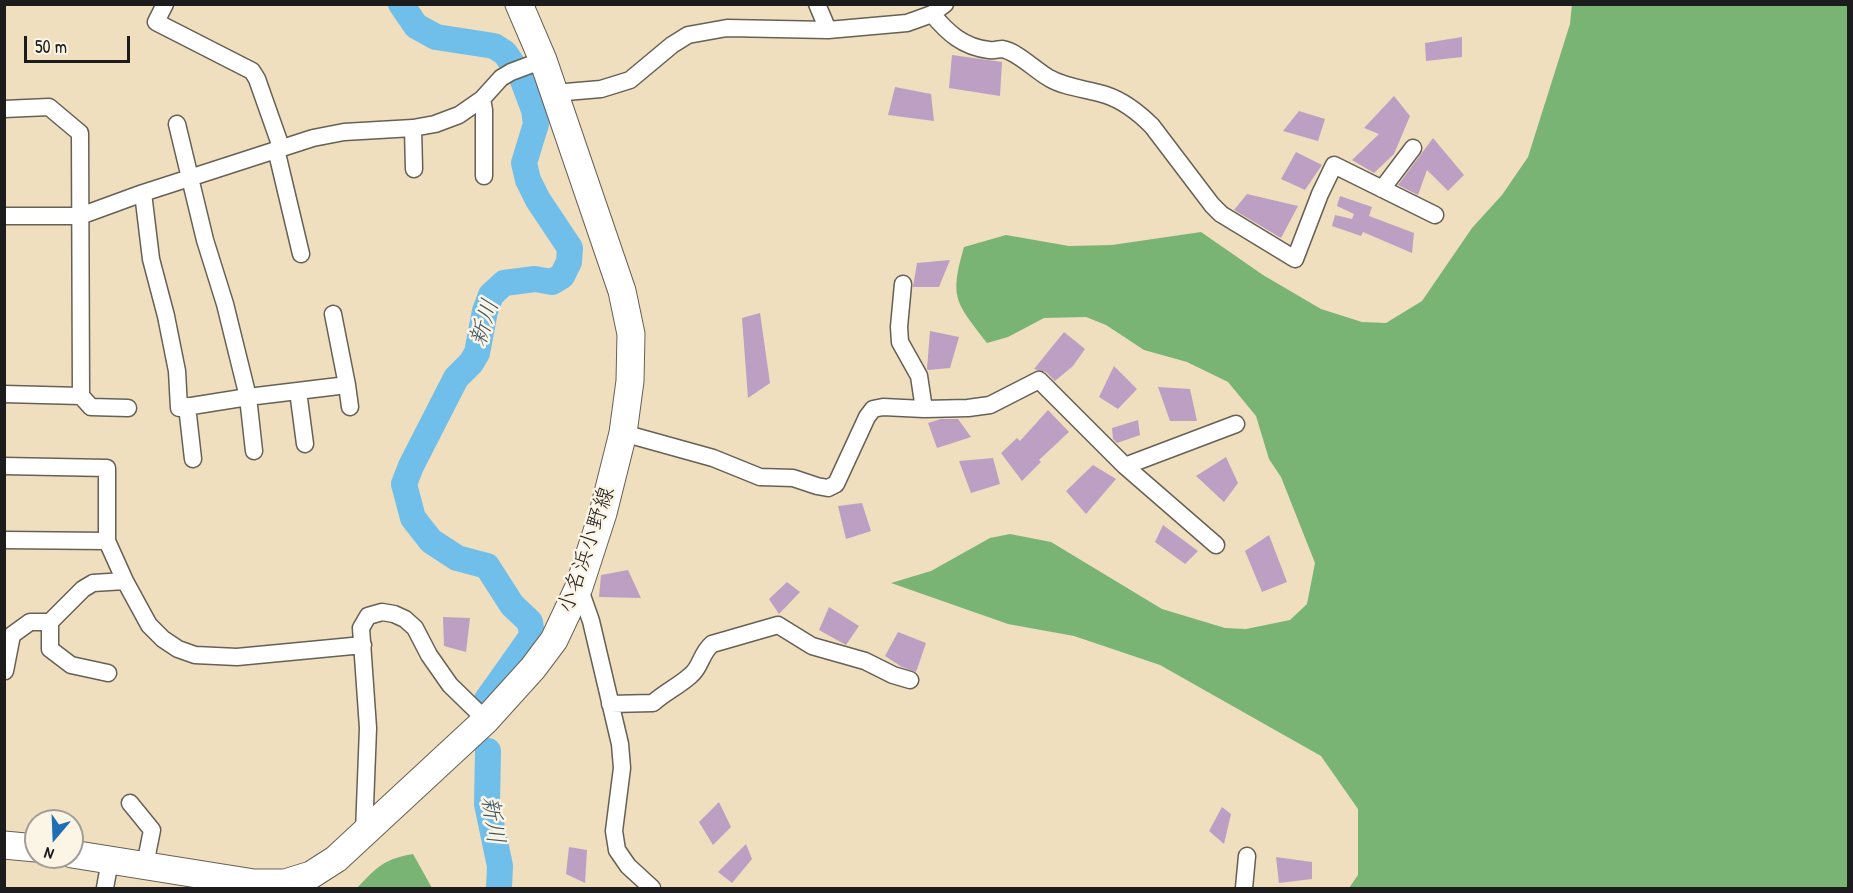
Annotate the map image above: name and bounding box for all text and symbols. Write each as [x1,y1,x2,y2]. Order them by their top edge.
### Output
scale bar [27,24,134,62]
text: 50 m [35,34,67,59]
water label: 新川 [464,296,506,350]
street label: 小名浜小野線 [553,483,621,617]
water label: 新川 [474,794,510,846]
north arrow [24,809,84,869]
text: N [41,842,56,866]

